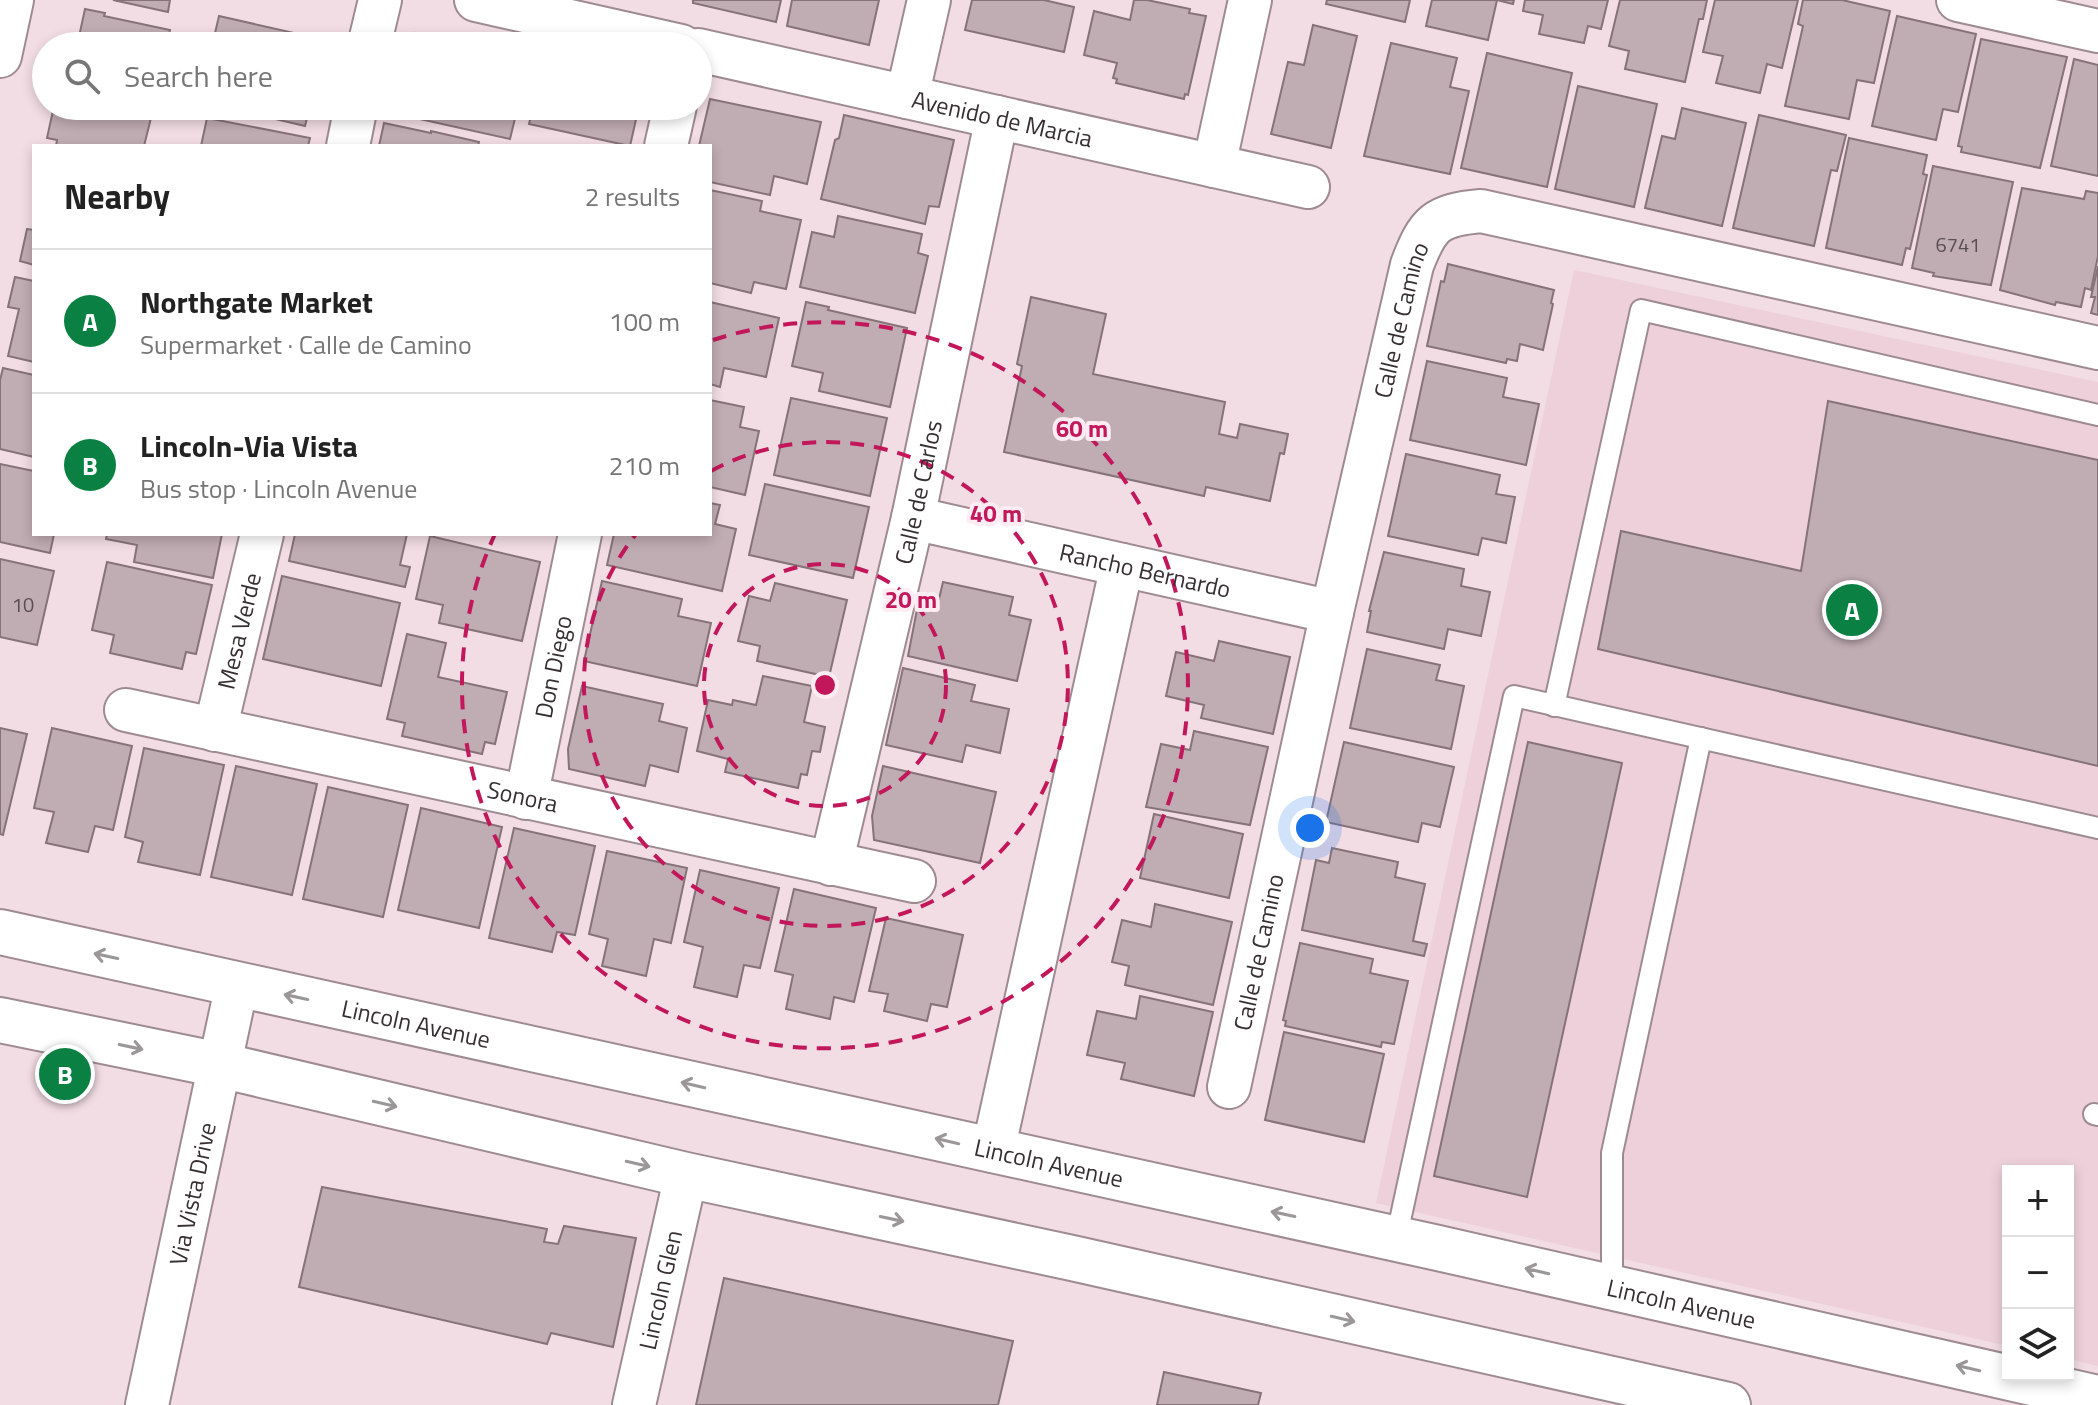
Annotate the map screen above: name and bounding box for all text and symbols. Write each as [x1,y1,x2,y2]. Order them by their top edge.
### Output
search box [32,32,712,120]
text: Search here [124,53,273,99]
icon: search [60,54,104,98]
street label: Avenido de Marcia [909,81,1096,156]
text: Nearby [64,170,170,222]
text: 2 results [585,177,680,216]
house number: 6741 [1936,229,1980,260]
street label: Calle de Camino [1364,236,1438,402]
text: Northgate Market [140,279,373,325]
text: A [82,302,98,341]
text: 100 m [609,302,680,341]
text: Supermarket · Calle de Camino [140,325,472,364]
text: 60 m [1056,410,1108,446]
street label: Calle de Carlos [885,417,951,568]
text: Lincoln-Via Vista [140,423,358,469]
text: B [82,446,98,485]
text: 210 m [609,446,680,485]
text: Bus stop · Lincoln Avenue [140,469,417,508]
text: 40 m [970,495,1022,531]
street label: Rancho Bernardo [1056,533,1234,607]
street label: Mesa Verde [207,569,270,693]
pin: A [1826,580,1878,640]
text: 20 m [885,581,937,617]
house number: 10 [12,589,34,620]
street label: Don Diego [525,612,581,721]
centre of rings [811,671,839,699]
street label: Sonora [484,771,562,821]
your location [1290,808,1330,848]
street label: Calle de Camino [1224,870,1293,1034]
one-way arrow [94,948,120,963]
one-way arrow [284,989,309,1004]
street label: Lincoln Avenue [338,990,494,1057]
one-way arrow [118,1040,144,1055]
pin: B [39,1044,91,1104]
one-way arrow [681,1076,706,1091]
one-way arrow [371,1097,397,1112]
street label: Via Vista Drive [159,1119,225,1269]
street label: Lincoln Avenue [971,1129,1127,1196]
one-way arrow [934,1133,960,1148]
one-way arrow [624,1157,650,1172]
map controls [2002,1165,2074,1381]
button: + [2002,1165,2074,1237]
one-way arrow [1270,1206,1296,1221]
one-way arrow [879,1212,904,1227]
street label: Lincoln Glen [629,1227,691,1353]
button: − [2002,1237,2074,1309]
one-way arrow [1524,1263,1550,1278]
street label: Lincoln Avenue [1604,1269,1759,1338]
button: layers [2002,1309,2074,1381]
one-way arrow [1330,1312,1356,1327]
one-way arrow [1955,1360,1981,1375]

